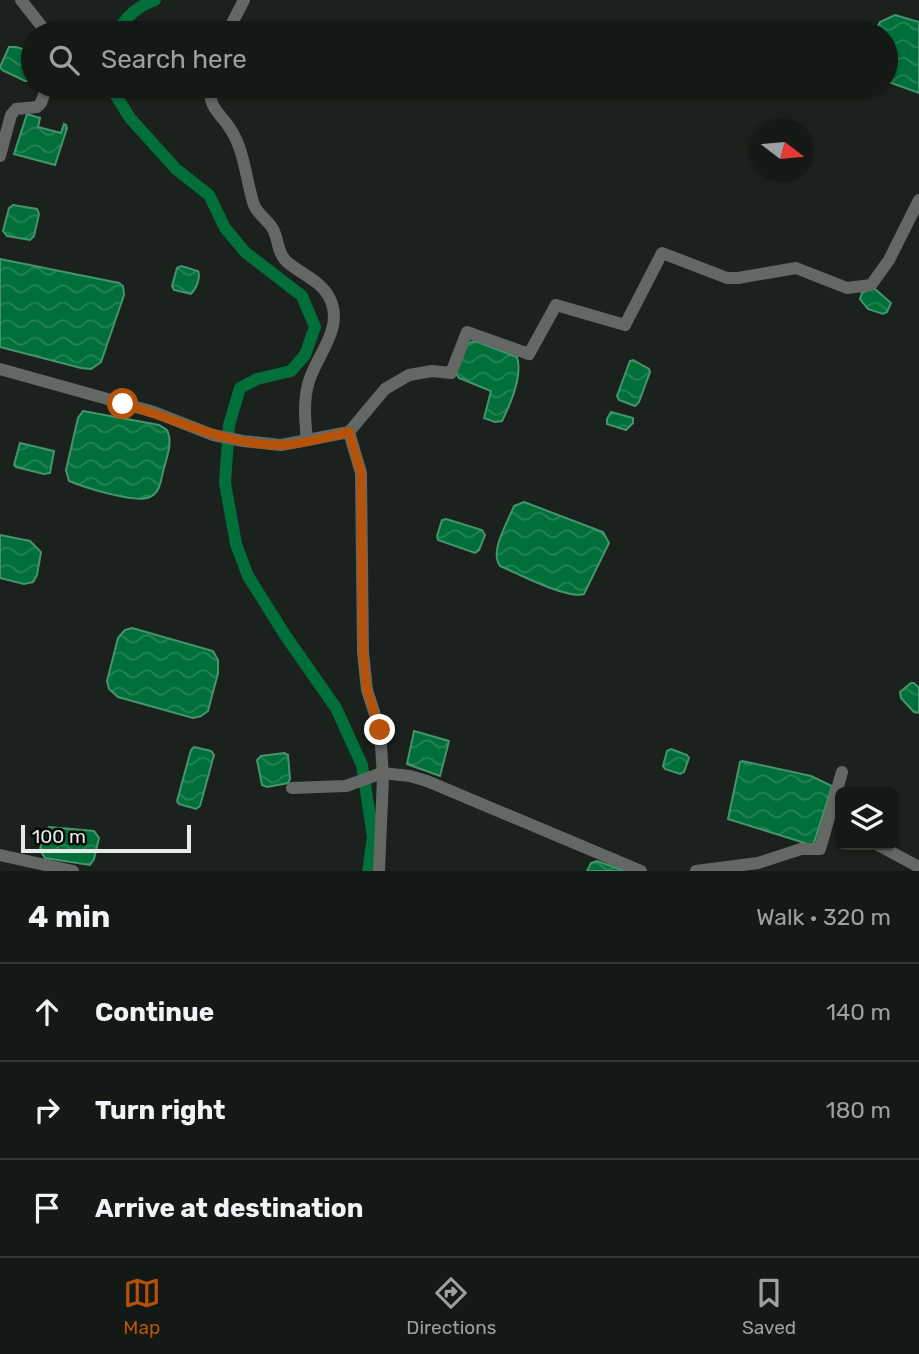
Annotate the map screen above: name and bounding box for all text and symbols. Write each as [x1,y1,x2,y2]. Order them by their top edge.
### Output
search box [21,21,898,98]
icon: search [45,41,83,79]
text: Search here [101,44,247,75]
north arrow [751,119,814,182]
route start [107,388,138,419]
route end [364,714,395,745]
map controls [835,787,898,850]
button: layers [835,787,898,850]
scale bar [21,822,191,854]
text: 100 m [32,825,86,848]
text: 4 min [28,899,110,935]
text: Walk · 320 m [756,903,891,931]
icon: ahead [28,993,66,1031]
text: Continue [95,997,214,1028]
text: 140 m [826,998,891,1026]
icon: right [28,1091,66,1129]
text: Turn right [95,1095,225,1126]
text: 180 m [826,1096,891,1124]
icon: arrive [28,1189,66,1227]
text: Arrive at destination [95,1193,363,1224]
tab: Map [123,1274,161,1339]
tab: Directions [406,1274,496,1339]
tab: Saved [742,1274,796,1339]

